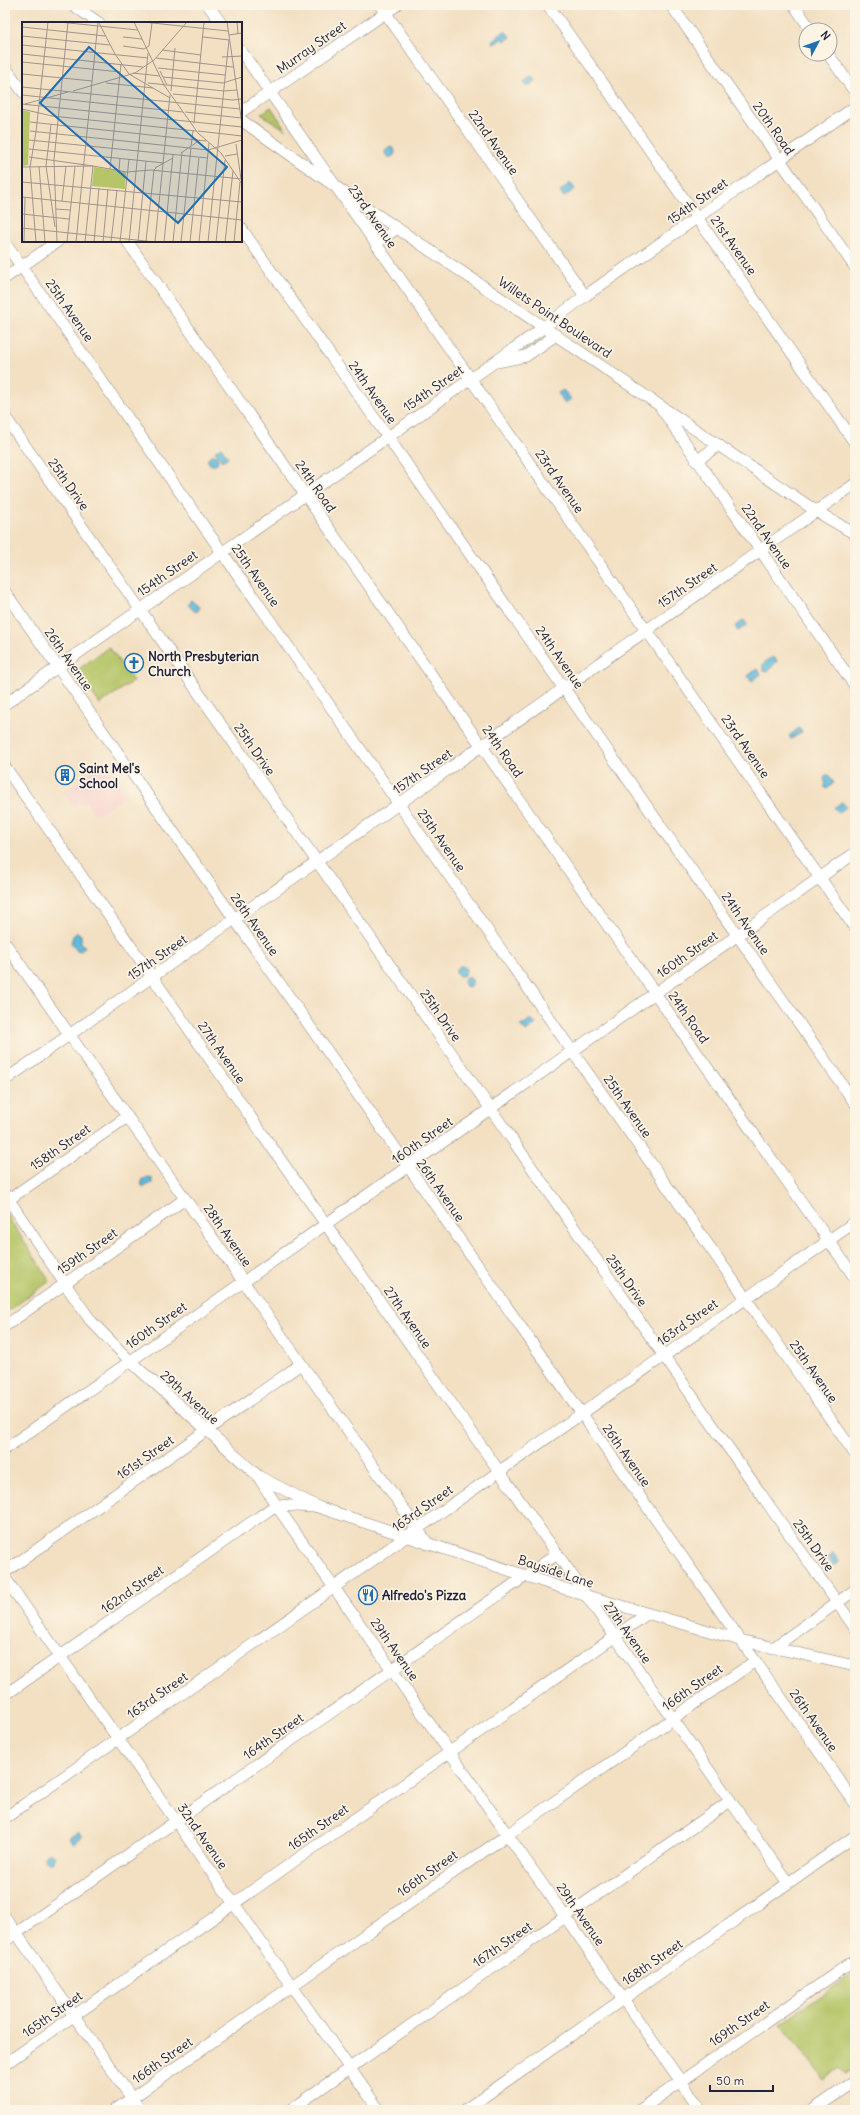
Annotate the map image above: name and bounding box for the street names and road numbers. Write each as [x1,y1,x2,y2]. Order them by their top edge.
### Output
street label: Murray Street [273,17,350,78]
street label: 20th Road [749,98,798,158]
street label: 22nd Avenue [465,106,522,178]
street label: 154th Street [664,174,731,228]
street label: 23rd Avenue [344,181,401,251]
street label: 21st Avenue [707,212,760,279]
street label: Willets Point Boulevard [495,273,615,362]
street label: 25th Avenue [42,275,98,345]
street label: 24th Avenue [345,358,400,427]
street label: 154th Street [400,361,467,415]
street label: 23rd Avenue [531,446,588,516]
street label: 25th Drive [44,455,93,514]
street label: 24th Road [291,457,340,516]
street label: 22nd Avenue [738,500,795,572]
street label: 25th Avenue [228,540,284,610]
street label: 154th Street [134,546,201,600]
street label: 157th Street [654,558,721,612]
street label: 24th Avenue [532,623,587,692]
street label: 26th Avenue [41,624,97,694]
street label: 23rd Avenue [717,711,774,781]
street label: 25th Drive [230,720,279,779]
street label: 24th Road [478,722,527,781]
street label: 157th Street [389,744,456,798]
street label: 25th Avenue [414,805,470,875]
street label: 26th Avenue [227,889,283,959]
street label: 24th Avenue [718,889,773,958]
street label: 160th Street [653,927,722,982]
street label: 157th Street [124,930,191,984]
street label: 25th Drive [416,986,465,1045]
street label: 24th Road [664,988,713,1047]
street label: 27th Avenue [194,1018,249,1087]
street label: 25th Avenue [600,1071,656,1141]
street label: 160th Street [388,1113,457,1168]
street label: 158th Street [27,1120,94,1174]
street label: 26th Avenue [413,1155,469,1225]
street label: 28th Avenue [200,1200,256,1270]
street label: 159th Street [54,1224,121,1278]
street label: 25th Drive [602,1251,651,1310]
street label: 27th Avenue [380,1283,435,1352]
street label: 163rd Street [653,1295,722,1350]
street label: 160th Street [122,1298,191,1353]
street label: 25th Avenue [786,1336,842,1406]
street label: 29th Avenue [157,1367,223,1428]
street label: 26th Avenue [599,1420,655,1490]
street label: 161st Street [113,1431,178,1483]
street label: 163rd Street [388,1481,457,1536]
street label: 25th Drive [789,1516,838,1575]
street label: Bayside Lane [516,1551,596,1592]
street label: 162nd Street [98,1561,167,1617]
street label: 27th Avenue [600,1598,655,1667]
street label: 29th Avenue [367,1614,423,1684]
street label: 166th Street [659,1660,726,1714]
street label: 163rd Street [123,1668,192,1723]
street label: 26th Avenue [786,1685,842,1755]
street label: 164th Street [240,1709,307,1763]
street label: 32nd Avenue [174,1800,231,1872]
street label: 165th Street [285,1800,352,1854]
street label: 166th Street [394,1846,461,1900]
street label: 29th Avenue [553,1879,609,1949]
street label: 167th Street [469,1917,536,1971]
street label: 168th Street [619,1935,686,1989]
street label: 165th Street [19,1987,86,2041]
street label: 169th Street [706,1996,773,2050]
street label: 166th Street [129,2033,196,2087]

